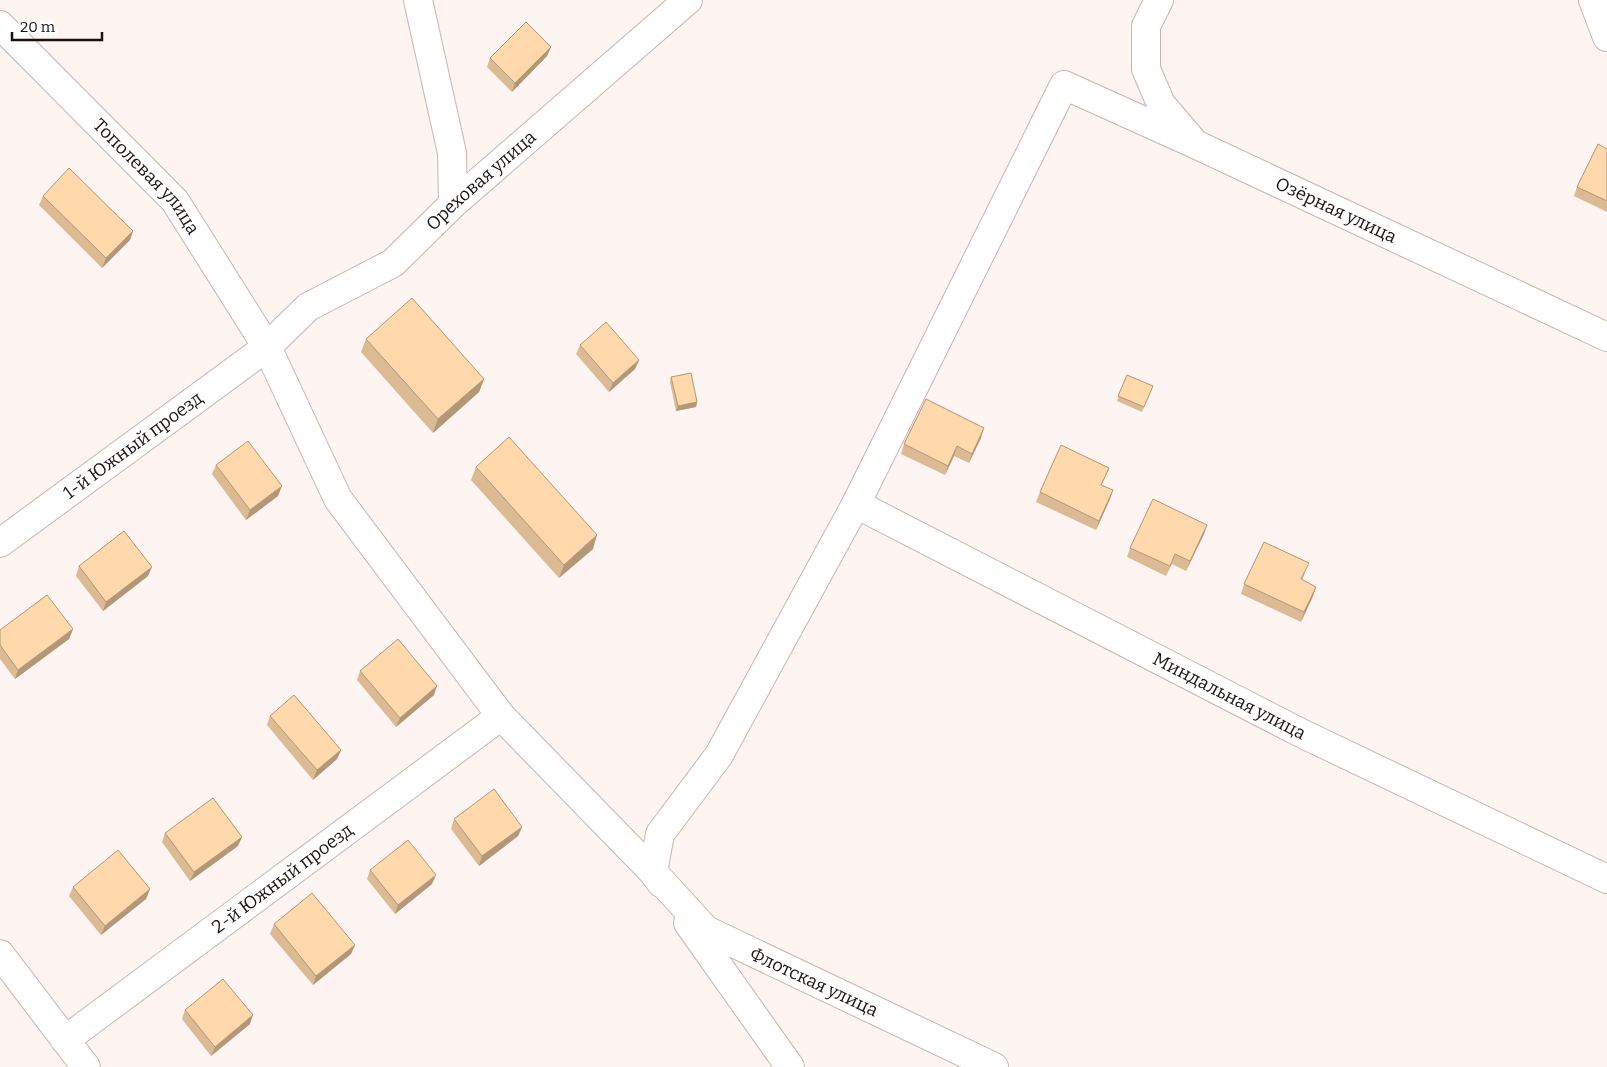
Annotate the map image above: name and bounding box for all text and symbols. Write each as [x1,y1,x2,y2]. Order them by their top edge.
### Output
scale bar [12,10,102,42]
text: 20 m [20,18,56,36]
street label: Тополевая улица [88,114,204,239]
street label: Ореховая улица [422,126,541,235]
street label: Озёрная улица [1272,172,1400,248]
street label: 1-й Южный проезд [59,387,207,504]
street label: Миндальная улица [1149,648,1310,745]
street label: 2-й Южный проезд [208,819,357,938]
street label: Флотская улица [746,943,882,1021]

